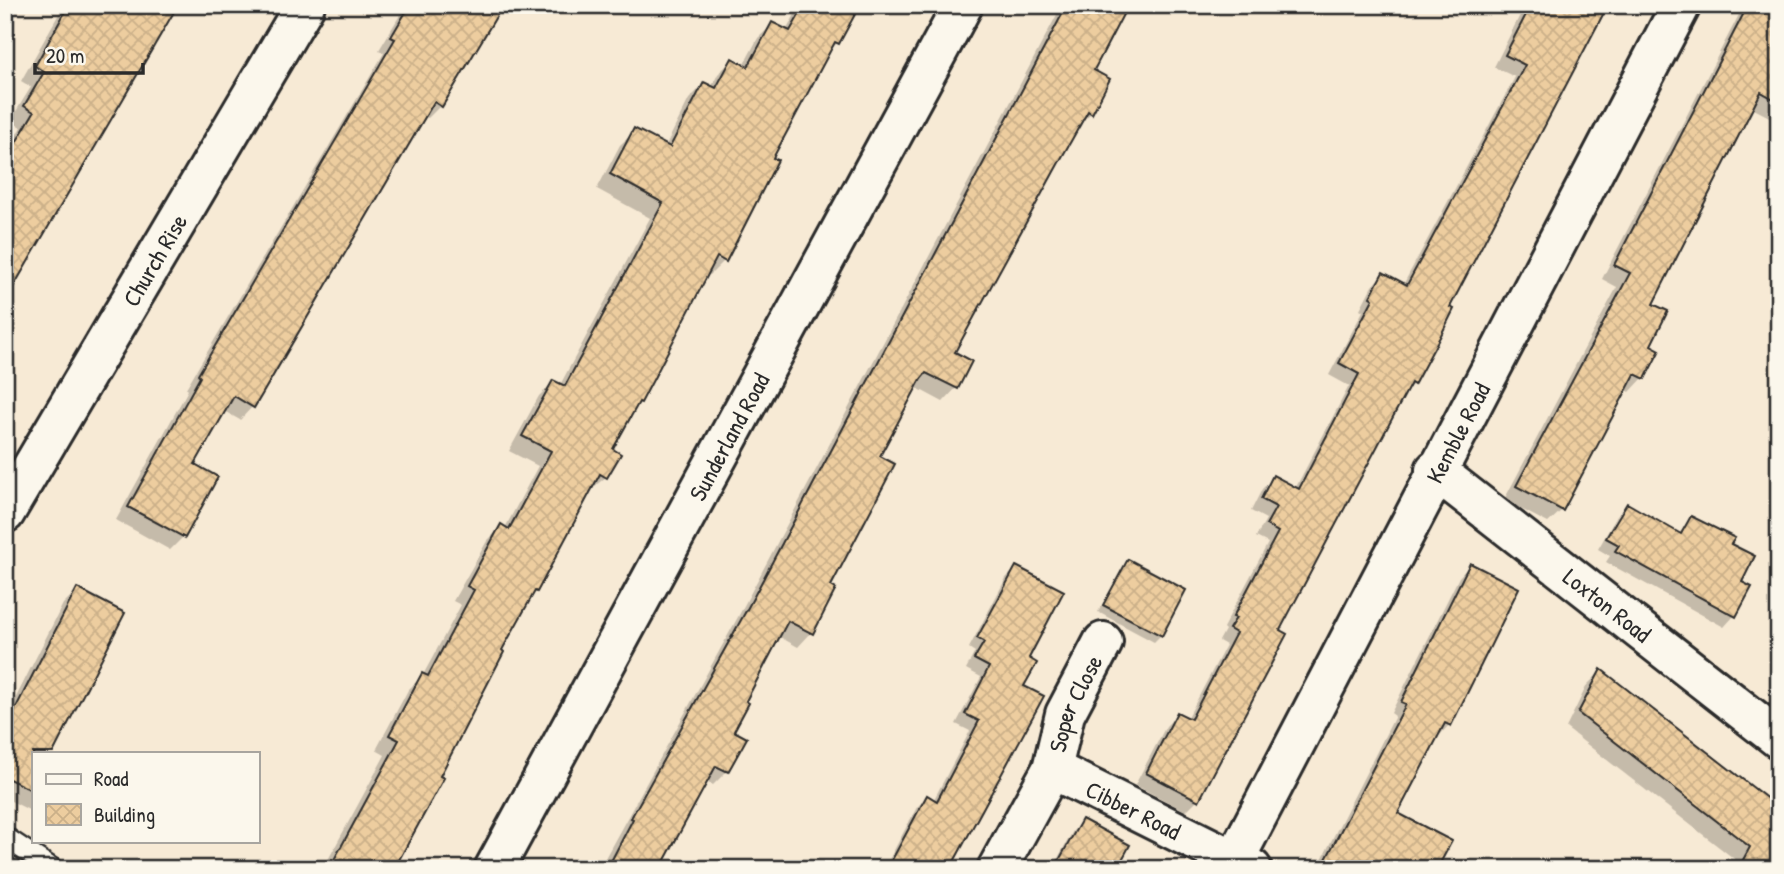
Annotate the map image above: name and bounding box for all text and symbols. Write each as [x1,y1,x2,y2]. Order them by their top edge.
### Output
scale bar [35,32,144,76]
text: 20 m [46,41,84,70]
street label: Church Rise [115,207,194,312]
street label: Sunderland Road [681,367,776,506]
street label: Kemble Road [1418,377,1497,488]
street label: Loxton Road [1557,561,1658,649]
street label: Soper Close [1041,649,1110,755]
legend [32,752,259,842]
text: Road [94,764,128,793]
street label: Cibber Road [1081,773,1186,847]
text: Building [94,800,155,829]

